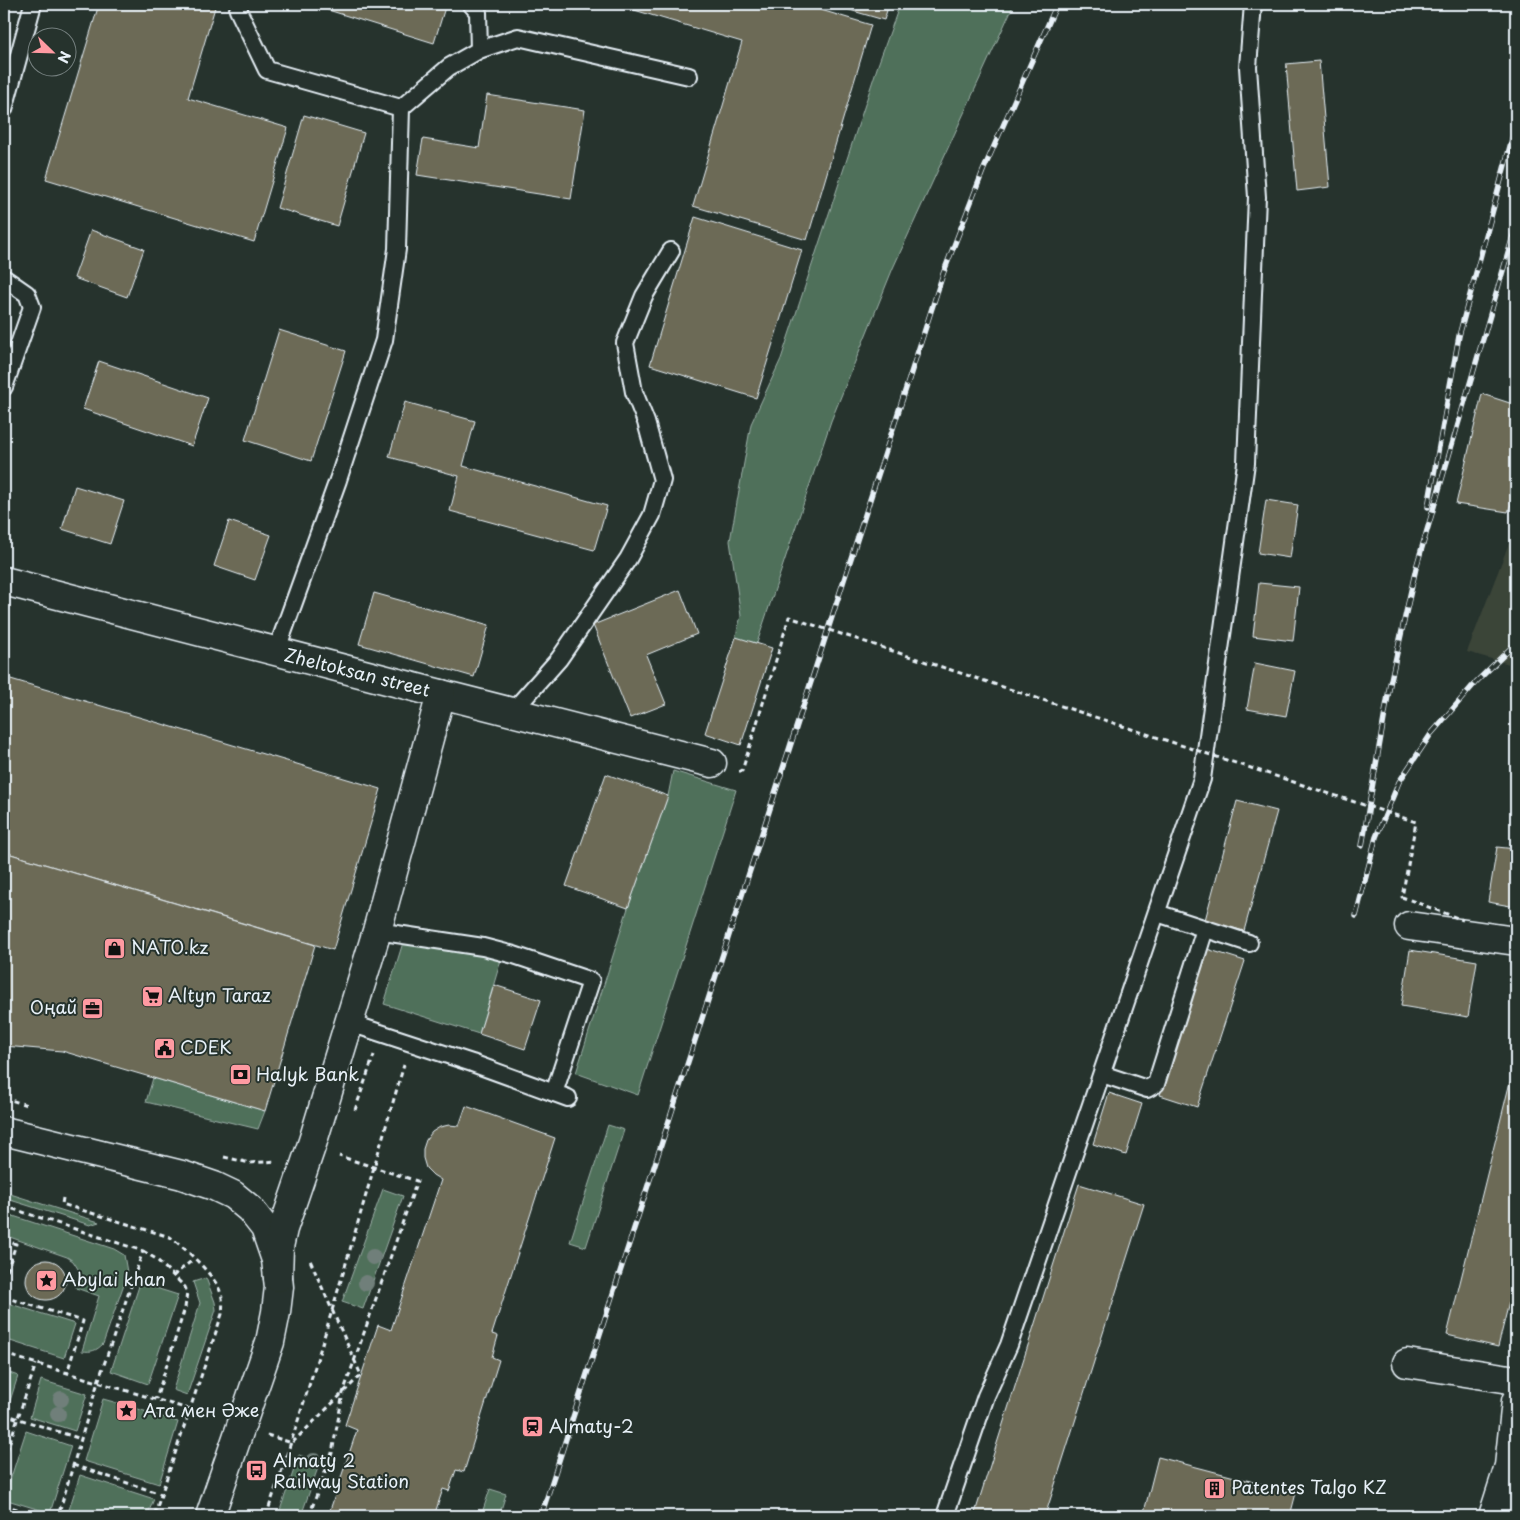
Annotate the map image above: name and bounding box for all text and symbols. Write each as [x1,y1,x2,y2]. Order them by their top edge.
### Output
north arrow [28,28,78,78]
text: N [53,48,76,66]
street label: Zheltoksan street [282,640,433,703]
place label: NATO.kz [131,933,209,960]
shop icon: NATO.kz [103,936,127,960]
place label: Altyn Taraz [168,981,271,1008]
supermarket icon: Altyn Taraz [140,984,164,1008]
place label: Оңай [30,993,77,1020]
office icon: Оңай [81,996,105,1020]
place label: CDEK [180,1033,232,1060]
public building icon: CDEK [152,1036,176,1060]
place label: Halyk Bank [256,1060,359,1087]
bank icon: Halyk Bank [228,1063,252,1087]
place label: Abylai khan [62,1265,166,1292]
place icon: Abylai khan [34,1268,58,1292]
place label: Ата мен Әже [143,1396,259,1423]
place icon: Ата мен Әже [115,1399,139,1423]
place label: Almaty-2 [549,1412,634,1439]
station icon: Almaty-2 [521,1415,545,1439]
place label: Almaty 2 Railway Station [273,1446,409,1494]
bus stop icon: Almaty 2 Railway Station [245,1459,269,1483]
place label: Patentes Talgo KZ [1231,1473,1387,1500]
building icon: Patentes Talgo KZ [1203,1476,1227,1500]

